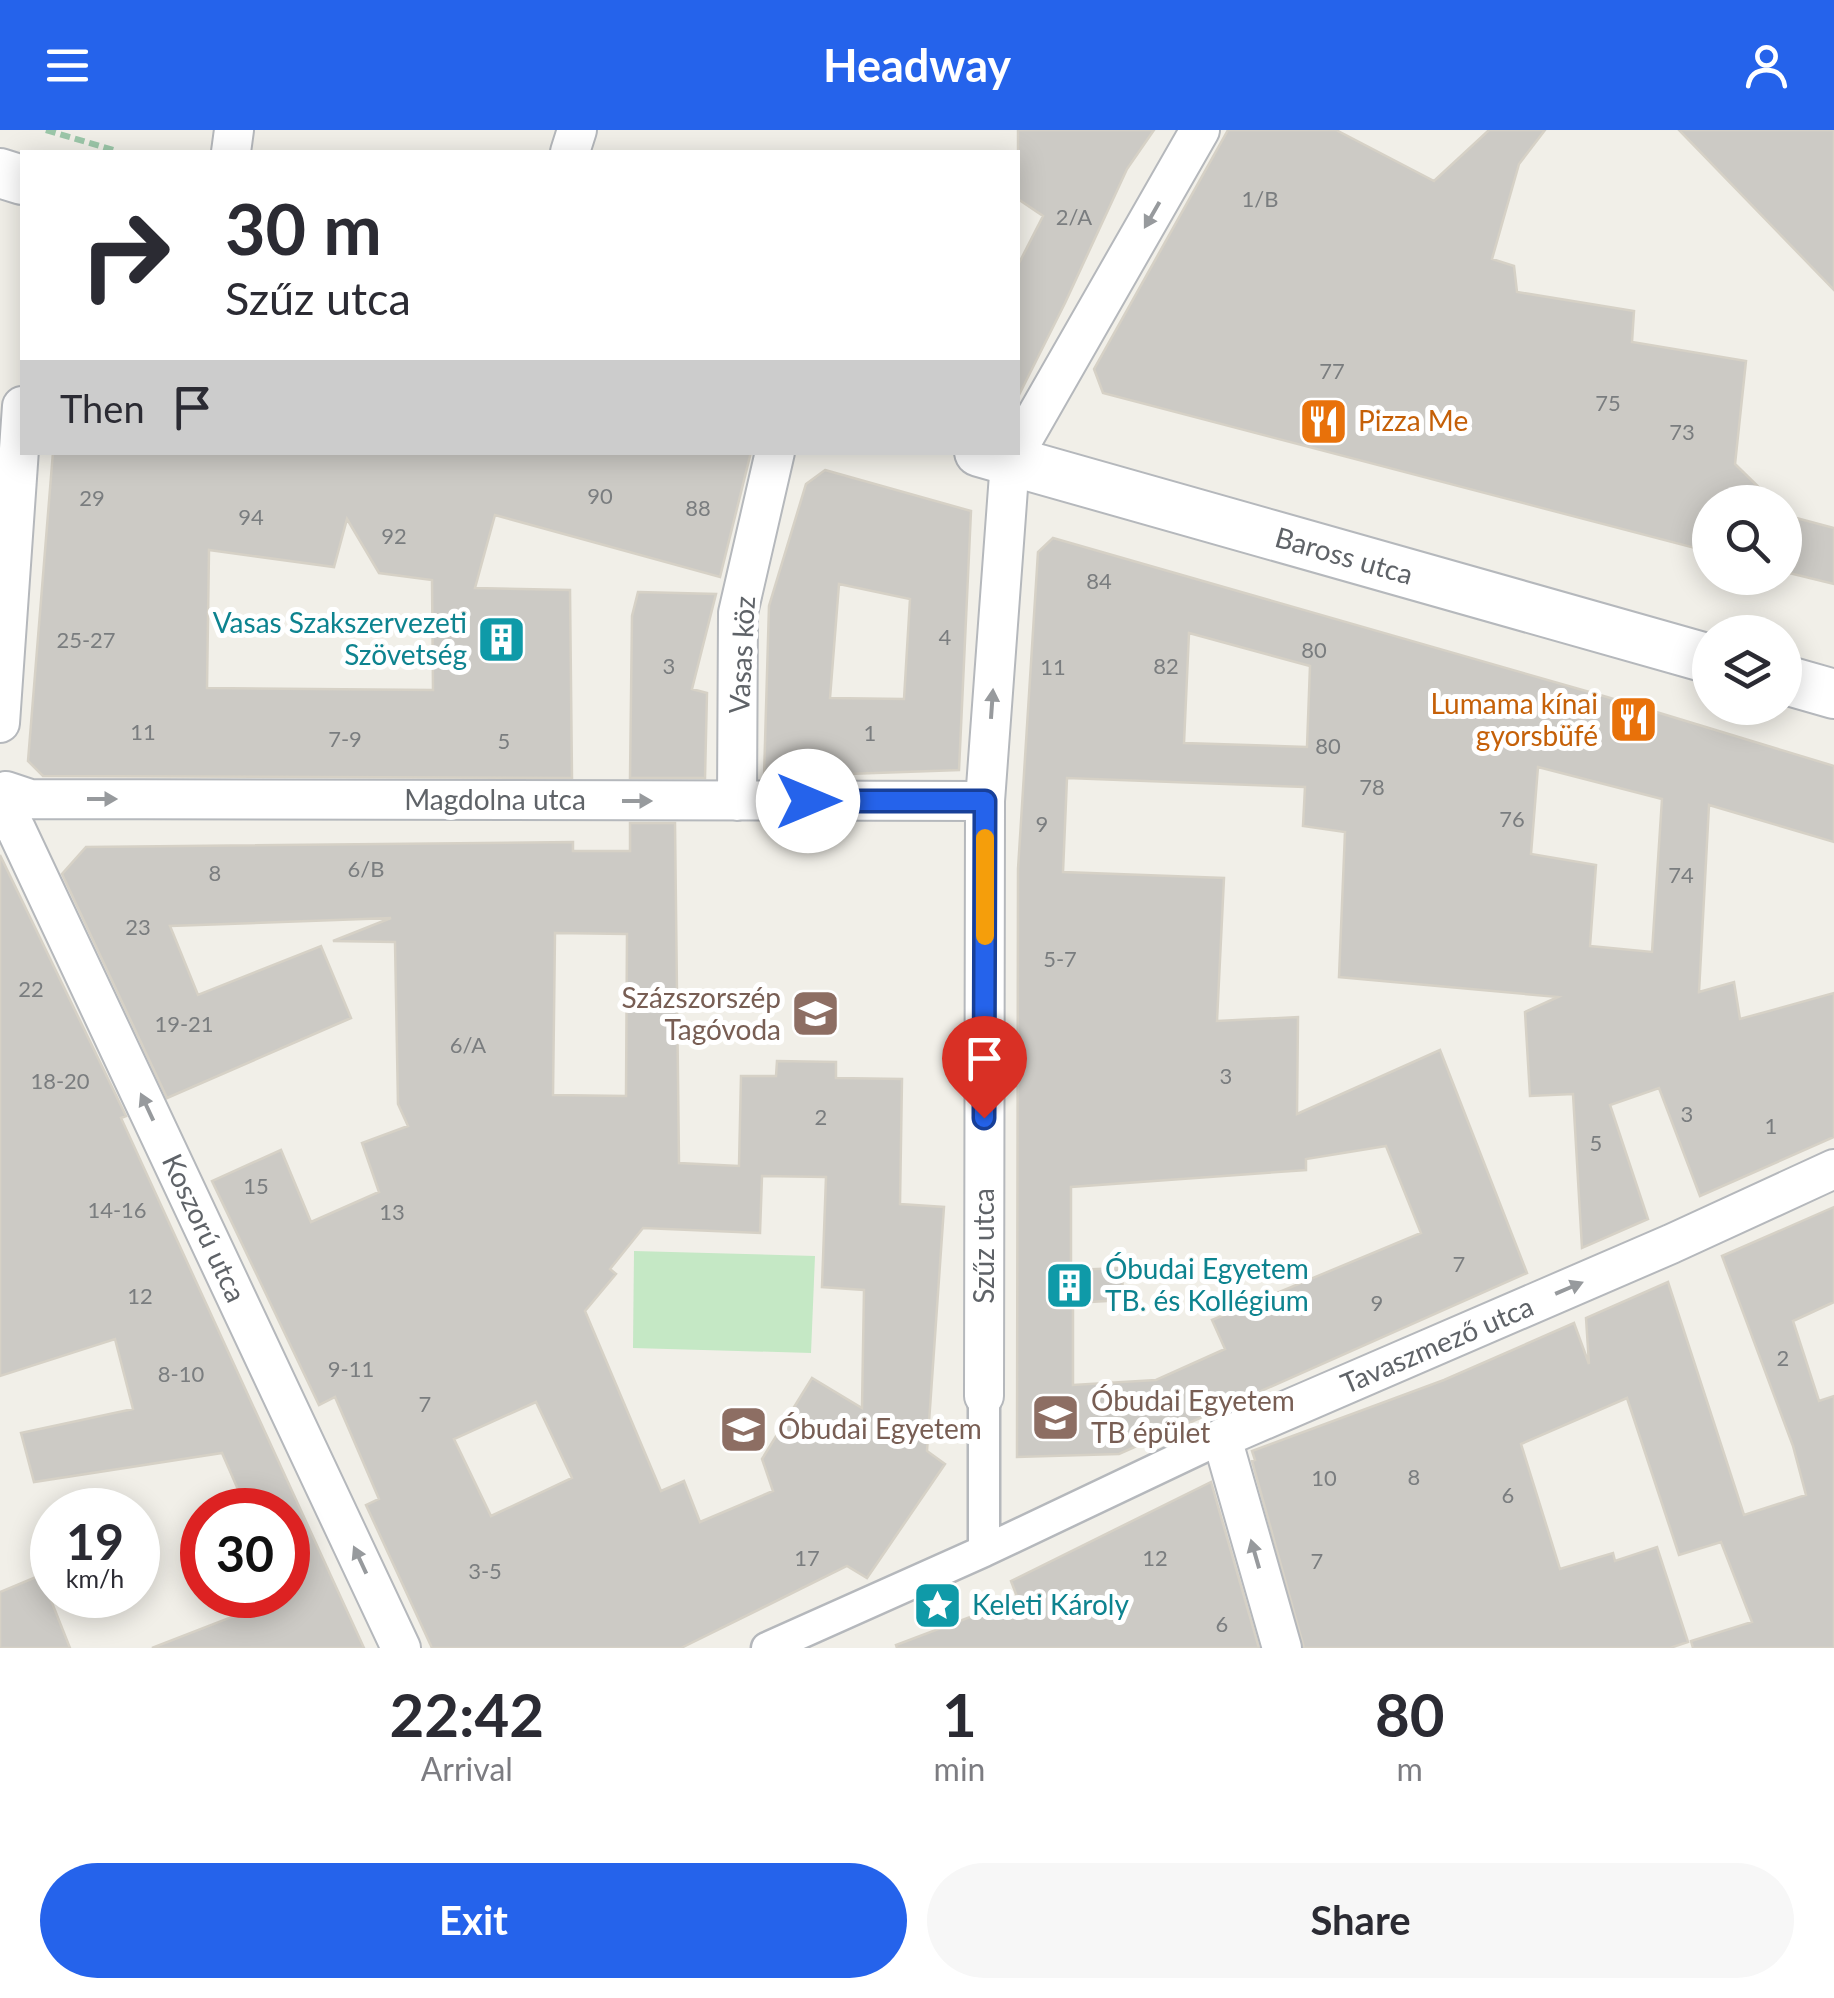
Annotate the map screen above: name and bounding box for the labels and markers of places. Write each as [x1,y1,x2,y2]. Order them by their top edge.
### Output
restaurant icon: Pizza Me [1297,395,1349,447]
place label: Pizza Me [1358,403,1468,437]
place label: Vasas Szakszervezeti Szövetség [213,605,467,671]
building icon: Vasas Szakszervezeti Szövetség [476,613,528,665]
place label: Lumama kínai gyorsbüfé [1431,686,1598,752]
restaurant icon: Lumama kínai gyorsbüfé [1607,694,1659,746]
place label: Százszorszép Tagóvoda [622,980,781,1046]
school or university icon: Százszorszép Tagóvoda [790,988,842,1040]
pin [942,1016,1027,1119]
place label: Óbudai Egyetem TB. és Kollégium [1105,1251,1309,1317]
building icon: Óbudai Egyetem TB. és Kollégium [1044,1259,1096,1311]
place label: Óbudai Egyetem TB épület [1091,1383,1295,1449]
school or university icon: Óbudai Egyetem TB épület [1030,1391,1082,1443]
school or university icon: Óbudai Egyetem [717,1403,769,1455]
place label: Óbudai Egyetem [778,1411,982,1445]
place icon: Keleti Károly [911,1579,963,1631]
place label: Keleti Károly [972,1587,1129,1621]

